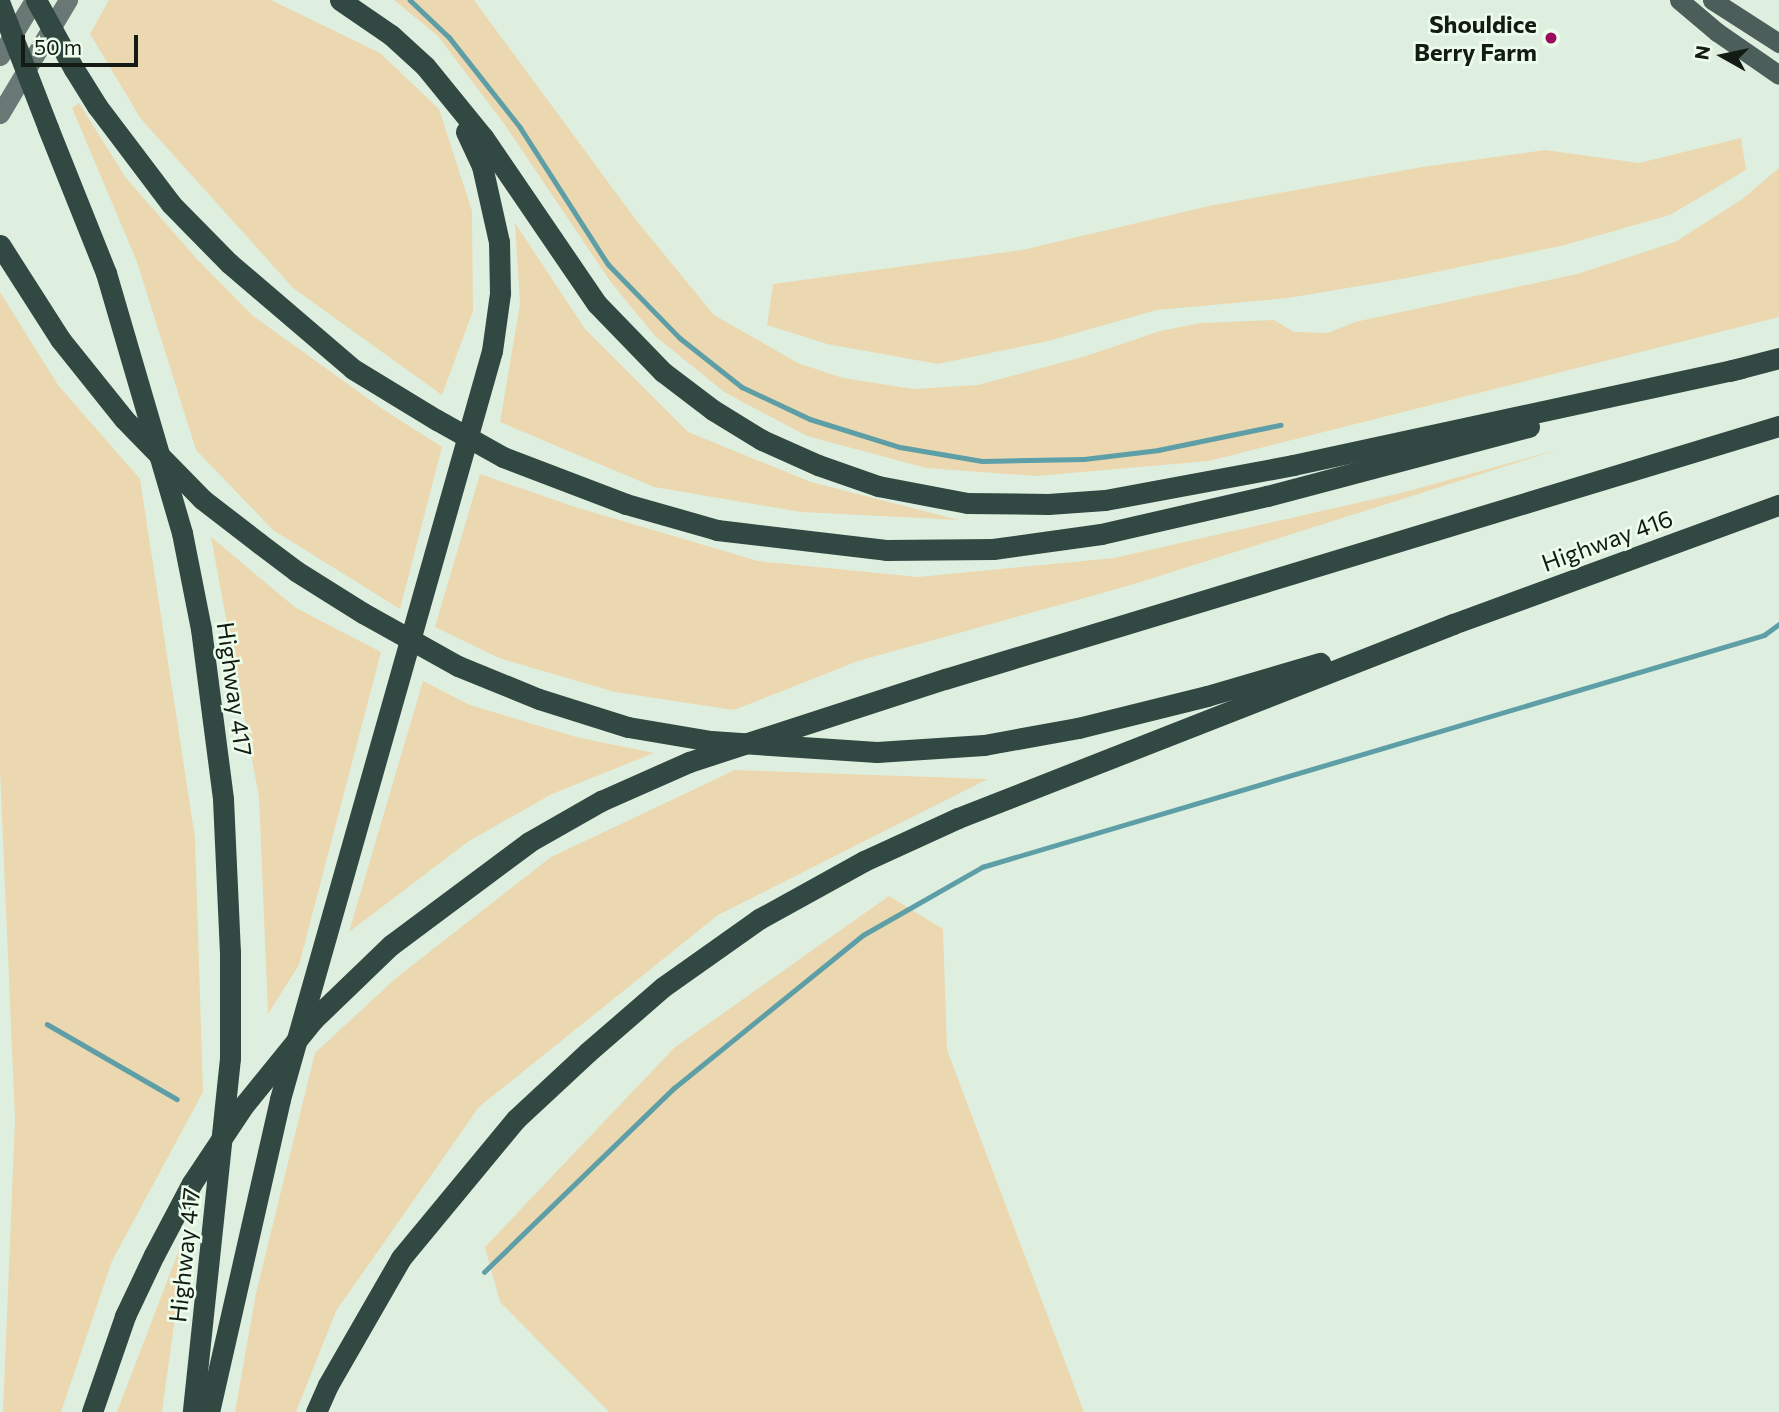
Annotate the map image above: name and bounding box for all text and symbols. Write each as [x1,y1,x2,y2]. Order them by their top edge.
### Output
place label: Shouldice Berry Farm [1414,10,1537,66]
scale bar [24,21,142,65]
north arrow [1688,21,1758,91]
marker: Shouldice Berry Farm [1543,30,1559,46]
text: 50 m [34,34,82,59]
text: N [1689,44,1714,61]
street label: Highway 416 [1538,503,1676,577]
street label: Highway 417 [211,620,259,758]
street label: Highway 417 [163,1186,205,1324]

